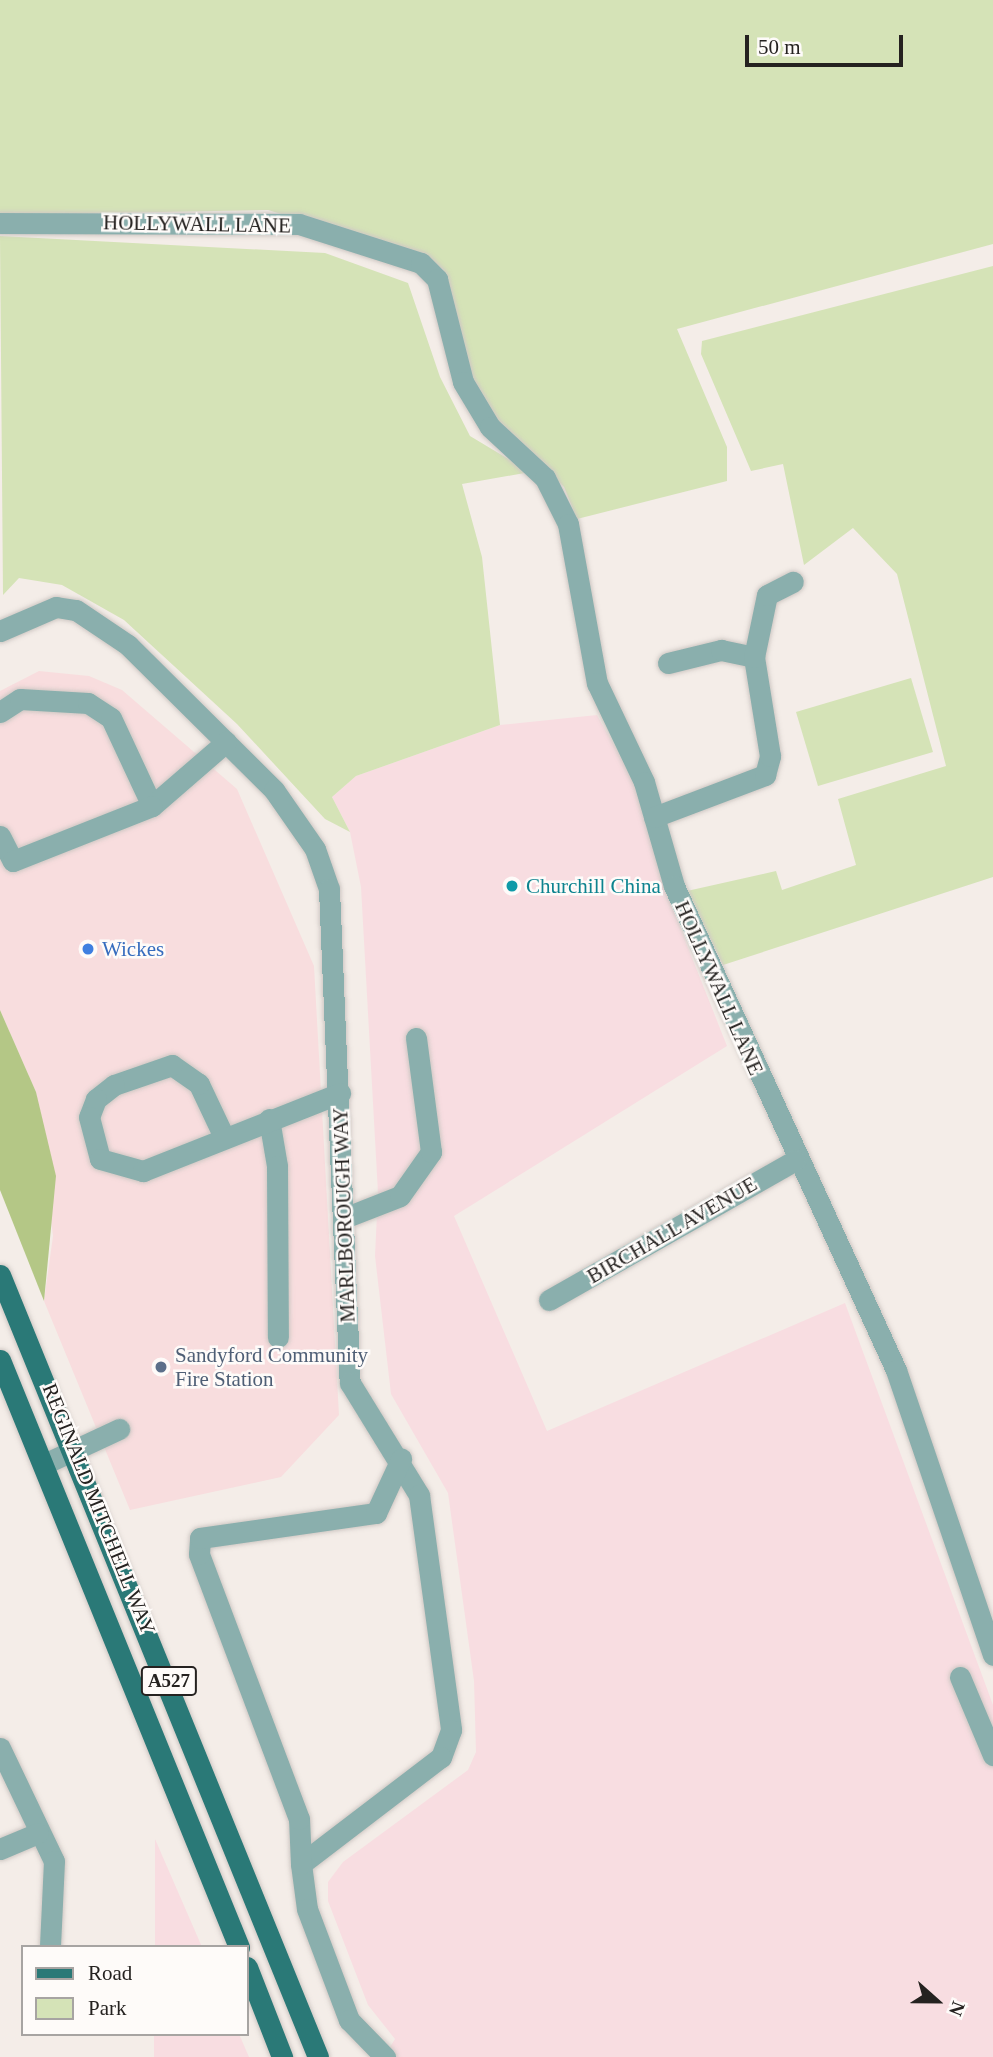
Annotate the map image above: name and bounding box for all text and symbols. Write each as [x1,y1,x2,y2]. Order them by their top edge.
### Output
scale bar [748,21,906,65]
text: 50 m [758,35,801,59]
street label: HOLLYWALL LANE [102,210,292,238]
place label: Churchill China [526,873,661,899]
marker: Churchill China [504,878,520,894]
street label: HOLLYWALL LANE [669,897,769,1079]
place label: Wickes [102,936,164,962]
marker: Wickes [80,941,96,957]
street label: MARLBOROUGH WAY [328,1107,360,1323]
street label: BIRCHALL AVENUE [582,1171,762,1289]
place label: Sandyford Community Fire Station [175,1342,368,1392]
marker: Sandyford Community Fire Station [153,1359,169,1375]
street label: REGINALD MITCHELL WAY [37,1379,161,1639]
road number: A527 [139,1666,199,1696]
legend [21,1945,248,2036]
text: Road [88,1961,132,1985]
north arrow [902,1966,972,2036]
text: Park [88,1996,127,2020]
text: N [945,1999,969,2019]

